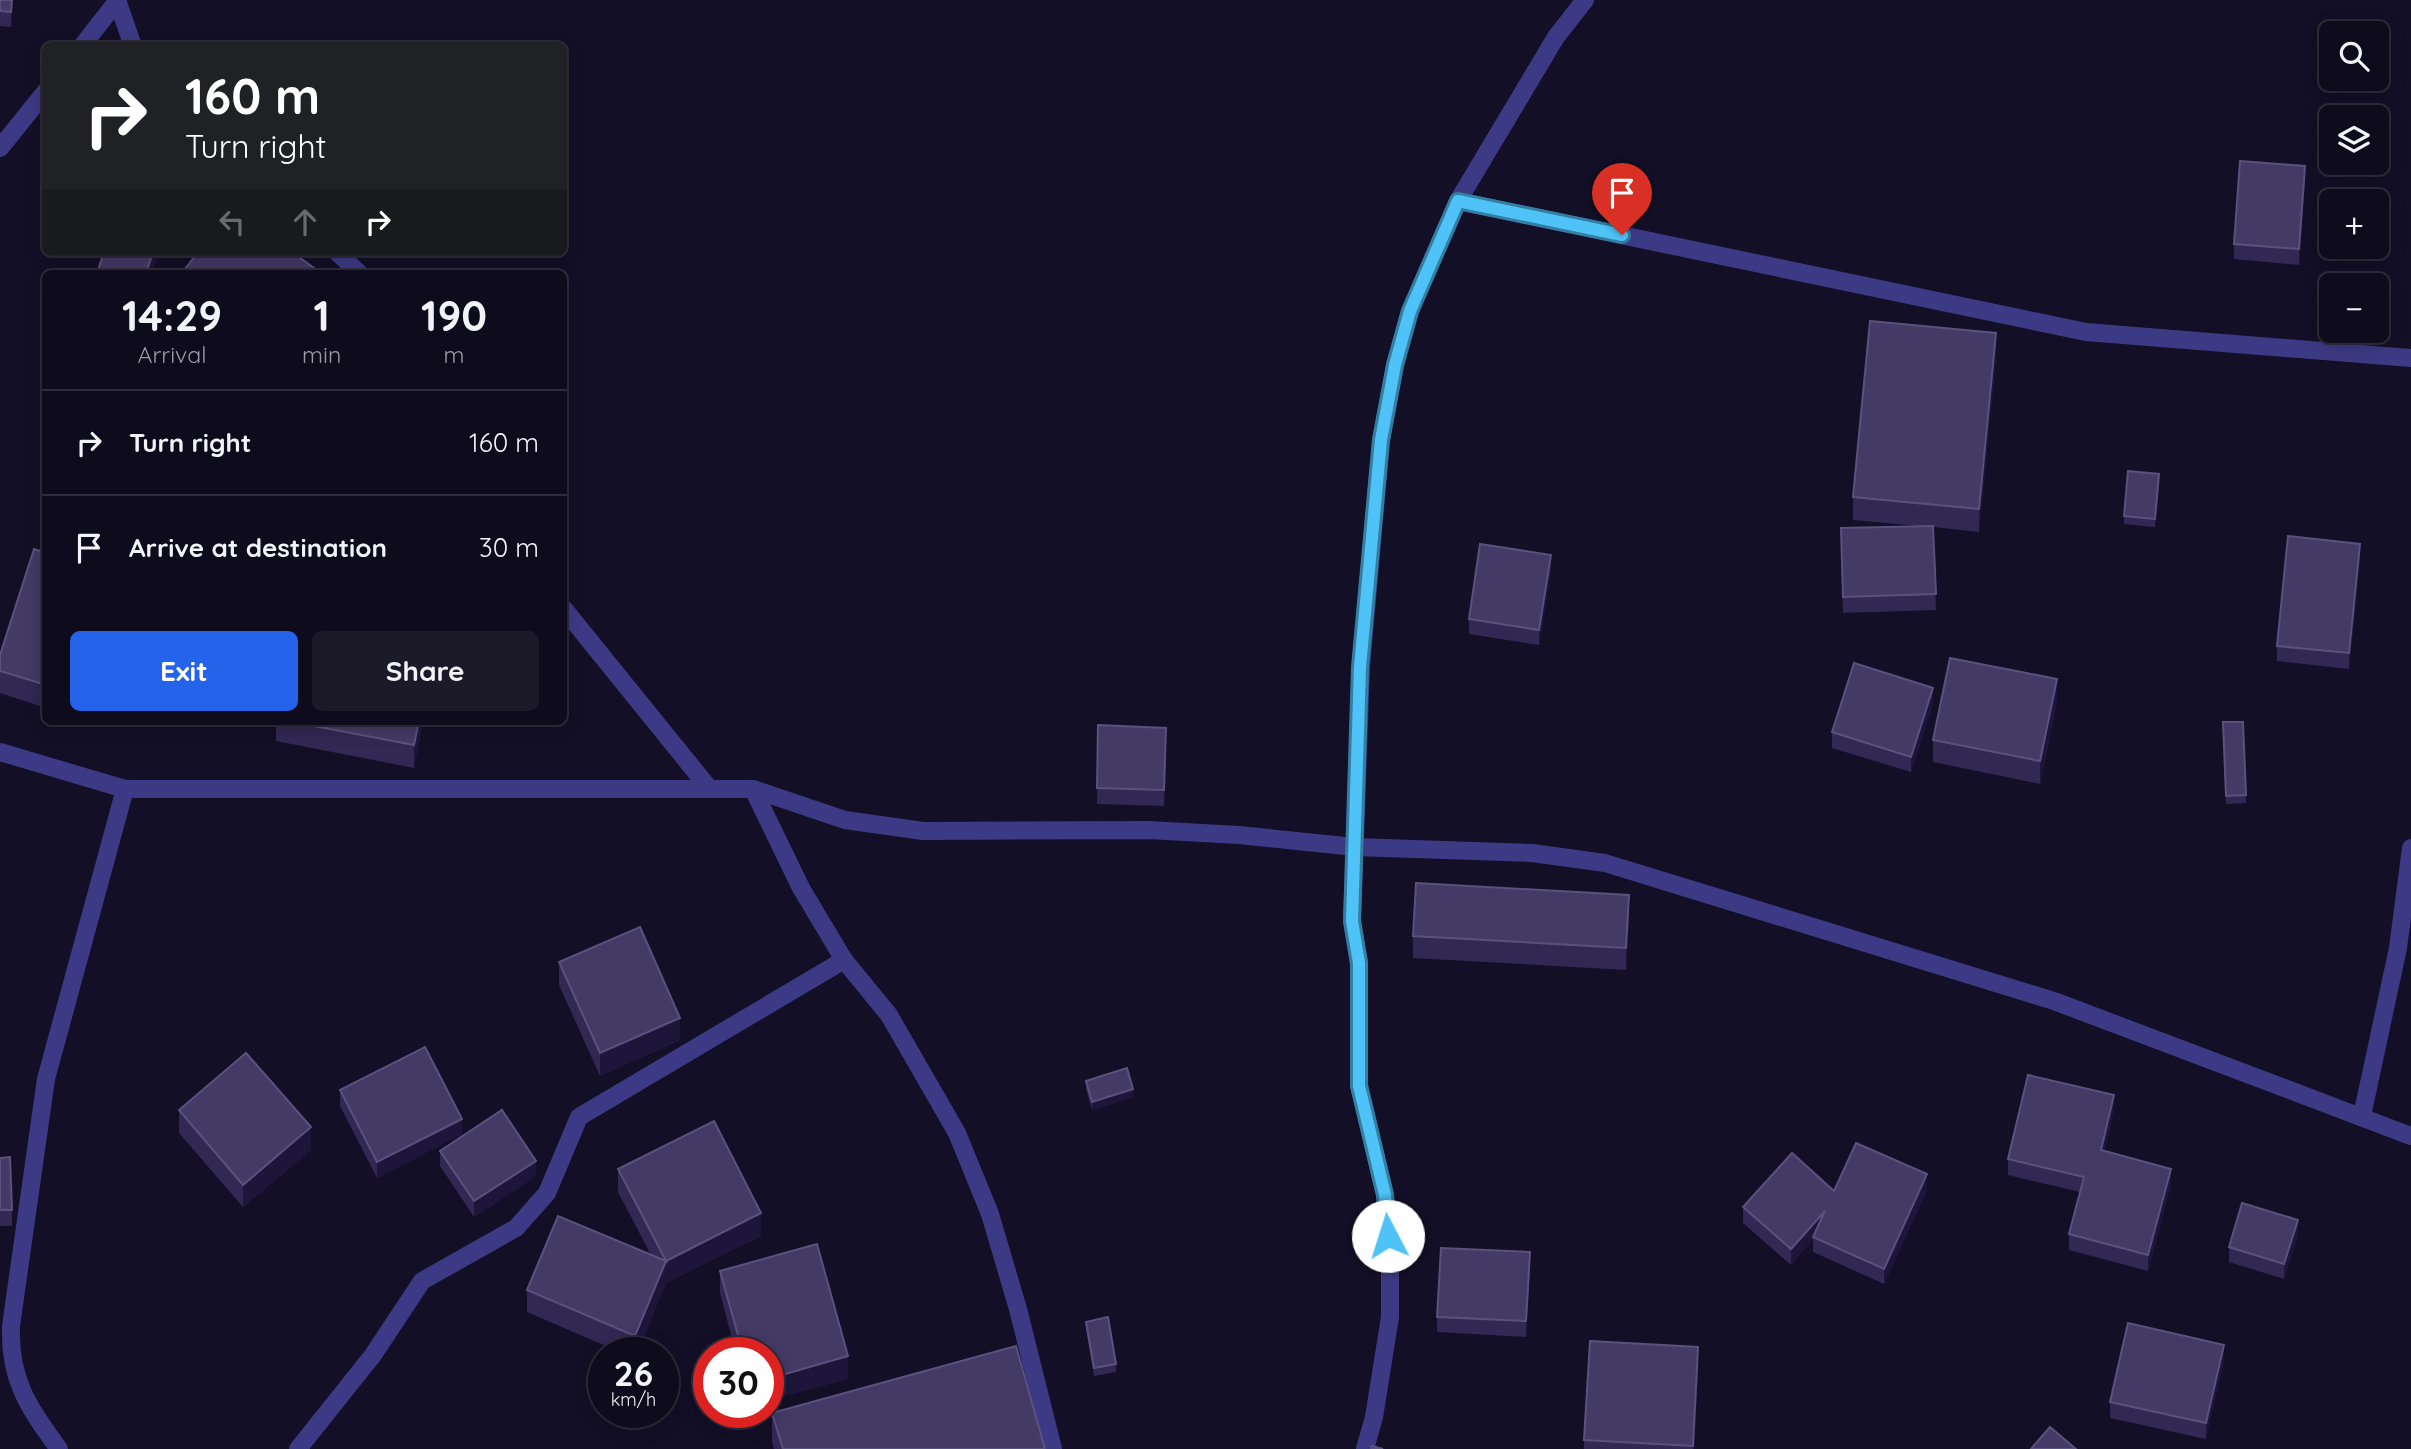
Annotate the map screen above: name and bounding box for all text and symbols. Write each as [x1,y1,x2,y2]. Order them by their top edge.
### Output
map controls [2319,21,2389,343]
button: search [2319,21,2389,91]
text: 160 m [185,65,320,126]
icon: right [70,70,161,161]
button: layers [2319,105,2389,175]
text: Turn right [185,126,326,166]
pin [1592,163,1652,235]
icon: arrive [1603,174,1641,212]
button: + [2319,189,2389,259]
icon: left [213,203,251,241]
icon: ahead [286,203,324,241]
icon: right [359,203,397,241]
button: − [2319,273,2389,343]
text: 14:29 [122,289,222,342]
text: 1 [313,289,330,342]
text: 190 [421,289,487,342]
text: Arrival [138,340,206,369]
text: min [302,340,341,369]
text: m [444,340,465,369]
icon: right [70,424,108,462]
text: Turn right [129,426,251,459]
text: 160 m [469,426,539,459]
icon: arrive [70,529,108,567]
text: Arrive at destination [129,531,387,564]
text: 30 m [479,531,539,564]
button: Exit [70,631,298,711]
button: Share [312,631,539,711]
position arrow [1351,1199,1425,1273]
speed limit sign: 30 [693,1337,784,1428]
text: 26 [614,1351,653,1395]
text: km/h [611,1388,656,1411]

